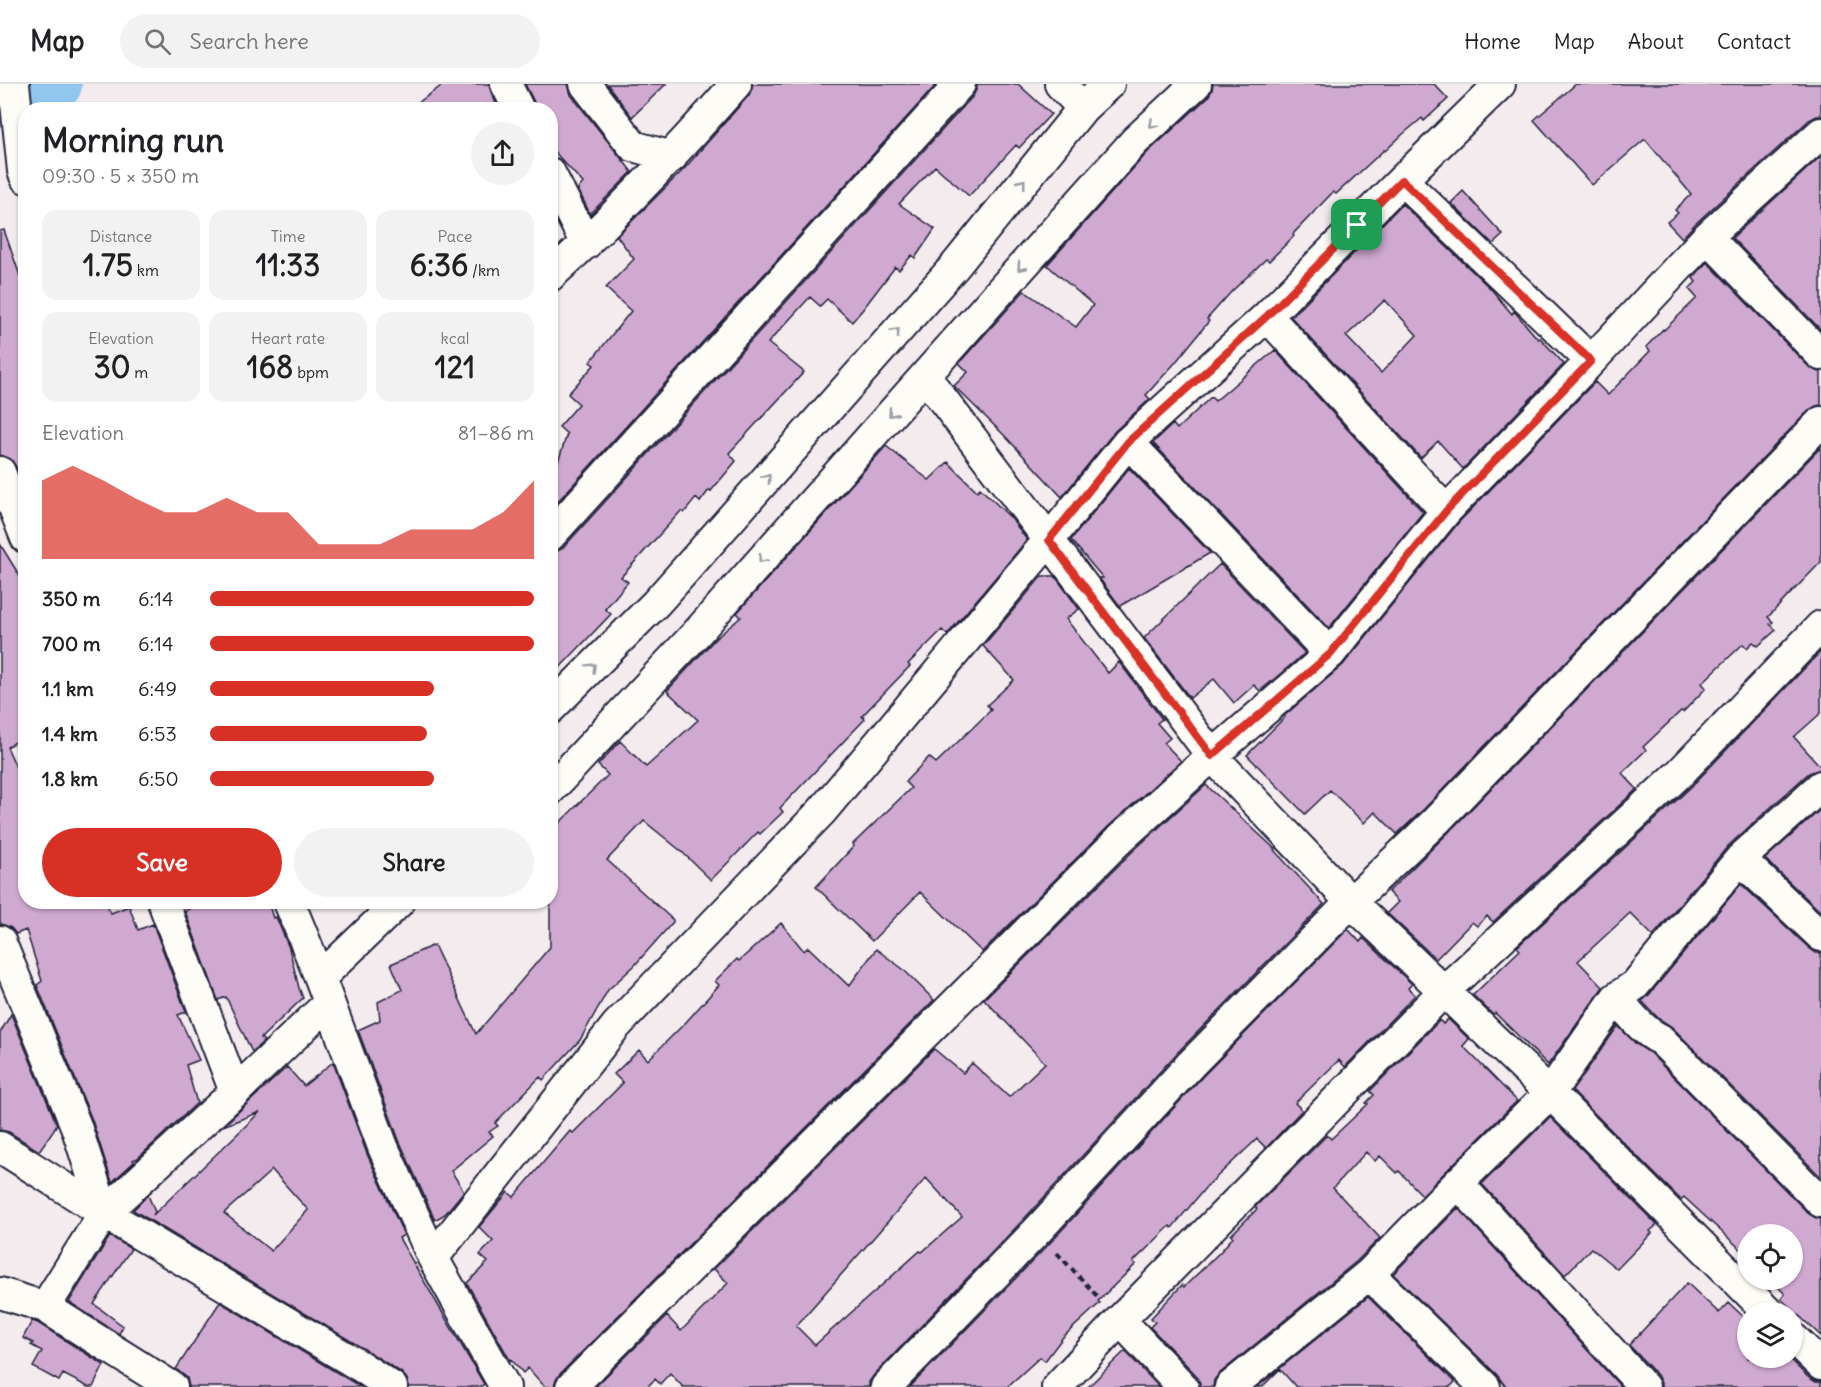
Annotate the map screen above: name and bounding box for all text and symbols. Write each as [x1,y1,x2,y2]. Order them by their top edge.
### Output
search box [120,14,540,68]
text: Map [30,23,84,59]
icon: search [141,25,174,58]
text: Search here [189,27,309,55]
text: Home [1464,28,1521,55]
text: Map [1554,28,1595,55]
text: About [1628,28,1684,55]
text: Contact [1717,28,1791,55]
one-way arrow [1150,117,1160,128]
text: Morning run [42,119,224,161]
button: share [471,122,534,185]
text: 09:30 · 5 × 350 m [42,163,199,188]
one-way arrow [1014,179,1025,190]
pin [1331,199,1382,250]
icon: arrive [1340,208,1373,241]
text: Distance [90,226,152,246]
text: Time [271,226,305,246]
text: Pace [438,226,472,246]
text: 1.75 [83,246,133,284]
text: 11:33 [256,246,320,284]
text: 6:36 [410,246,468,284]
text: km [133,260,159,280]
text: /km [468,260,500,280]
one-way arrow [1017,261,1028,271]
text: Elevation [88,328,154,348]
text: Heart rate [251,328,325,348]
text: kcal [441,328,469,348]
one-way arrow [889,328,900,339]
text: 30 [94,348,130,386]
text: 168 [247,348,293,386]
text: 121 [435,348,475,386]
text: m [130,362,148,382]
text: bpm [293,362,329,382]
one-way arrow [888,406,899,417]
text: Elevation [42,420,124,445]
text: 81–86 m [458,420,534,445]
one-way arrow [760,474,771,485]
one-way arrow [758,552,769,563]
text: 350 m [42,586,100,611]
text: 6:14 [138,586,174,611]
text: 700 m [42,631,100,656]
text: 6:14 [138,631,174,656]
one-way arrow [584,664,595,675]
text: 1.1 km [42,676,94,701]
text: 6:49 [138,676,177,701]
text: 1.4 km [42,721,98,746]
text: 6:53 [138,721,177,746]
text: 1.8 km [42,766,98,791]
text: 6:50 [138,766,179,791]
button: Save [42,828,282,897]
button: Share [294,828,534,897]
map controls [1737,1224,1803,1368]
button: locate [1737,1224,1803,1290]
button: layers [1737,1302,1803,1368]

